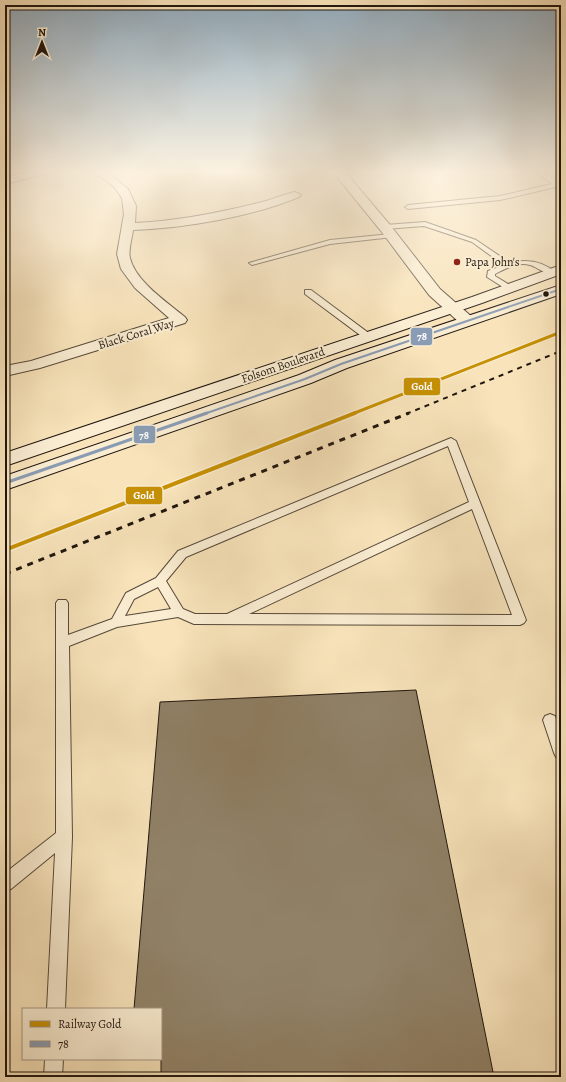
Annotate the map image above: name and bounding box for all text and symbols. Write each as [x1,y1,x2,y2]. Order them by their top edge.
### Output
north arrow [22,22,62,62]
text: N [38,25,46,40]
place label: Papa John's [465,254,520,270]
marker: Papa John's [452,257,462,267]
unlabelled marker [541,289,551,299]
street label: Black Coral Way [96,315,177,353]
line badge: 78 [410,327,433,346]
text: 78 [417,329,427,344]
street label: Folsom Boulevard [239,343,327,387]
line badge: Gold [403,377,441,396]
text: Gold [411,379,433,394]
line badge: 78 [133,425,156,444]
text: 78 [139,428,149,443]
line badge: Gold [125,486,163,505]
text: Gold [133,488,155,503]
legend [22,1008,162,1060]
text: Railway Gold [58,1016,122,1032]
text: 78 [58,1036,69,1052]

